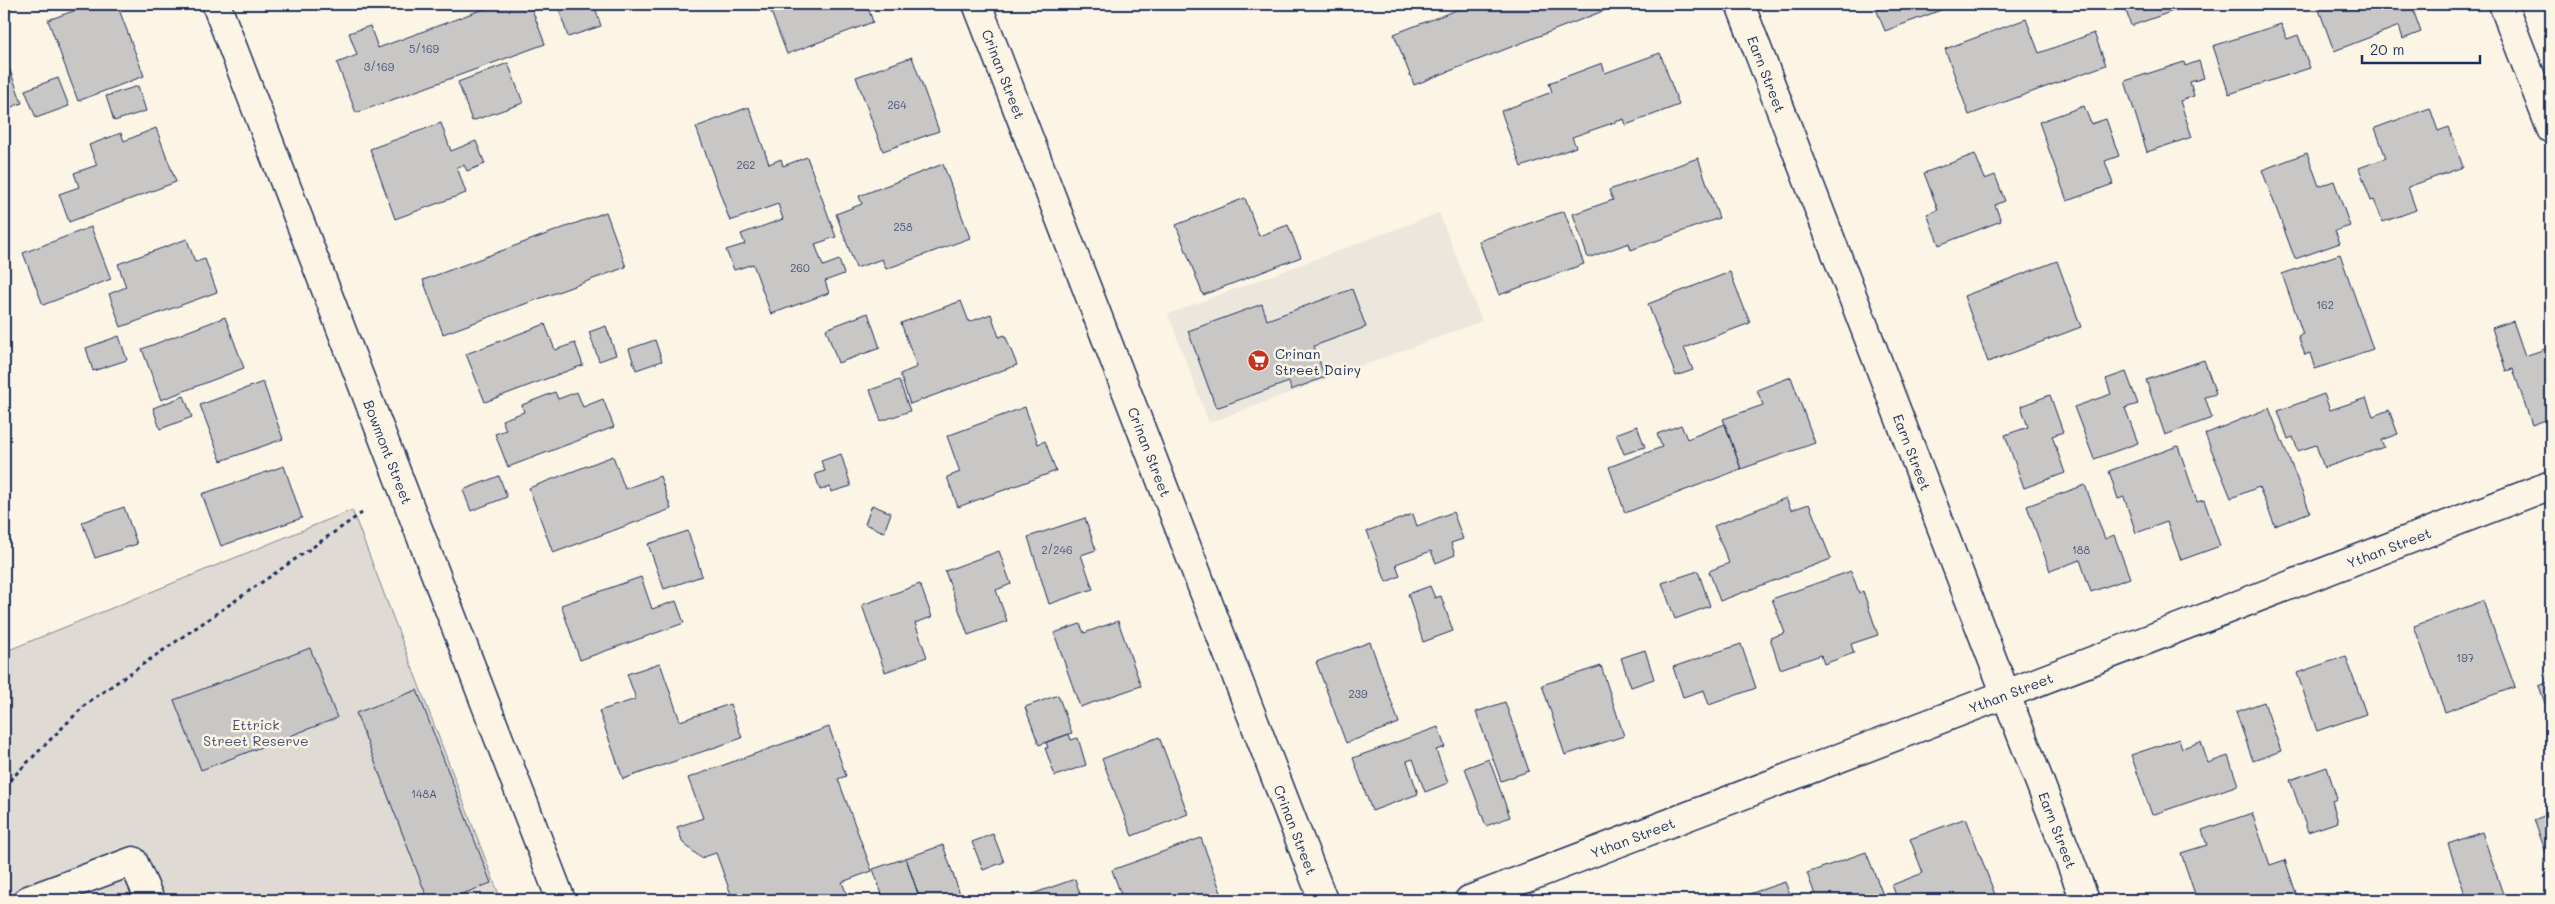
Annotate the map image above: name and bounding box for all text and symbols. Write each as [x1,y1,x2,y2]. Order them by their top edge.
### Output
street label: Crinan Street [978,26,1030,122]
scale bar [2362,32,2480,64]
street label: Earn Street [1744,33,1790,115]
text: 20 m [2370,39,2404,59]
house number: 5/169 [409,41,440,56]
house number: 3/169 [364,59,395,74]
house number: 264 [887,97,907,112]
house number: 262 [737,157,755,172]
house number: 258 [893,219,913,234]
house number: 260 [790,260,810,275]
house number: 162 [2316,297,2334,312]
place label: Crinan Street Dairy [1275,344,1361,379]
supermarket icon: Crinan Street Dairy [1247,349,1271,373]
street label: Bowmont Street [360,397,417,507]
street label: Crinan Street [1124,404,1176,499]
street label: Earn Street [1889,411,1936,493]
street label: Ythan Street [2344,522,2434,572]
house number: 2/246 [1041,542,1073,557]
house number: 188 [2072,542,2090,557]
house number: 197 [2456,650,2474,665]
street label: Ythan Street [1966,668,2055,717]
house number: 239 [1348,686,1368,701]
park label: Ettrick Street Reserve [203,715,309,750]
street label: Crinan Street [1270,782,1322,877]
house number: 148A [411,786,437,801]
street label: Earn Street [2035,789,2081,871]
street label: Ythan Street [1588,813,1677,862]

